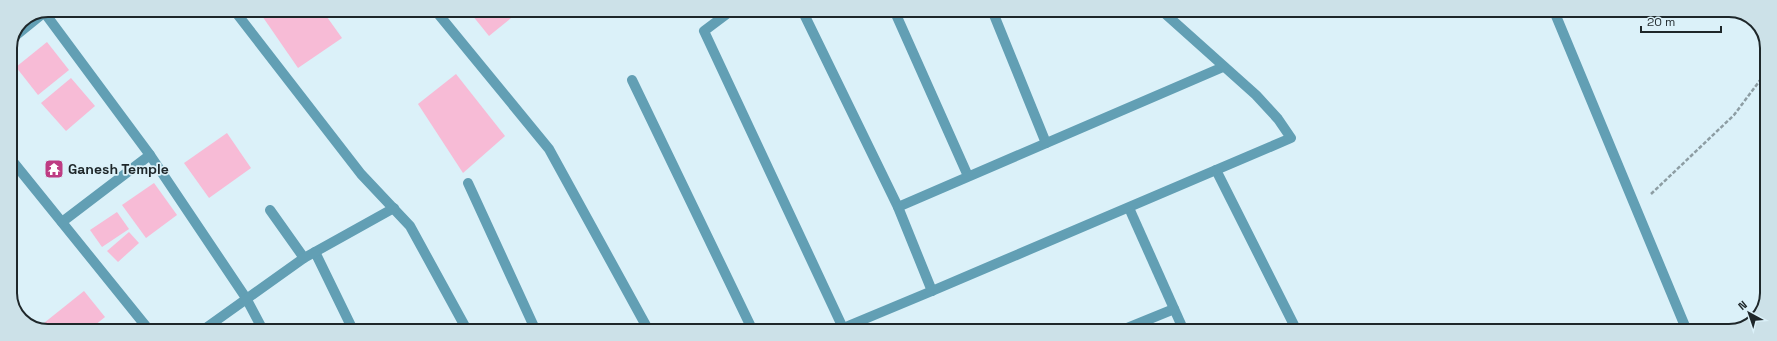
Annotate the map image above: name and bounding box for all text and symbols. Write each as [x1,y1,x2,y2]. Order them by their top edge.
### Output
scale bar [1641,8,1721,34]
text: 20 m [1647,14,1675,30]
temple icon: Ganesh Temple [43,158,65,180]
place label: Ganesh Temple [68,160,169,178]
north arrow [1729,293,1769,333]
text: N [1735,298,1750,313]

